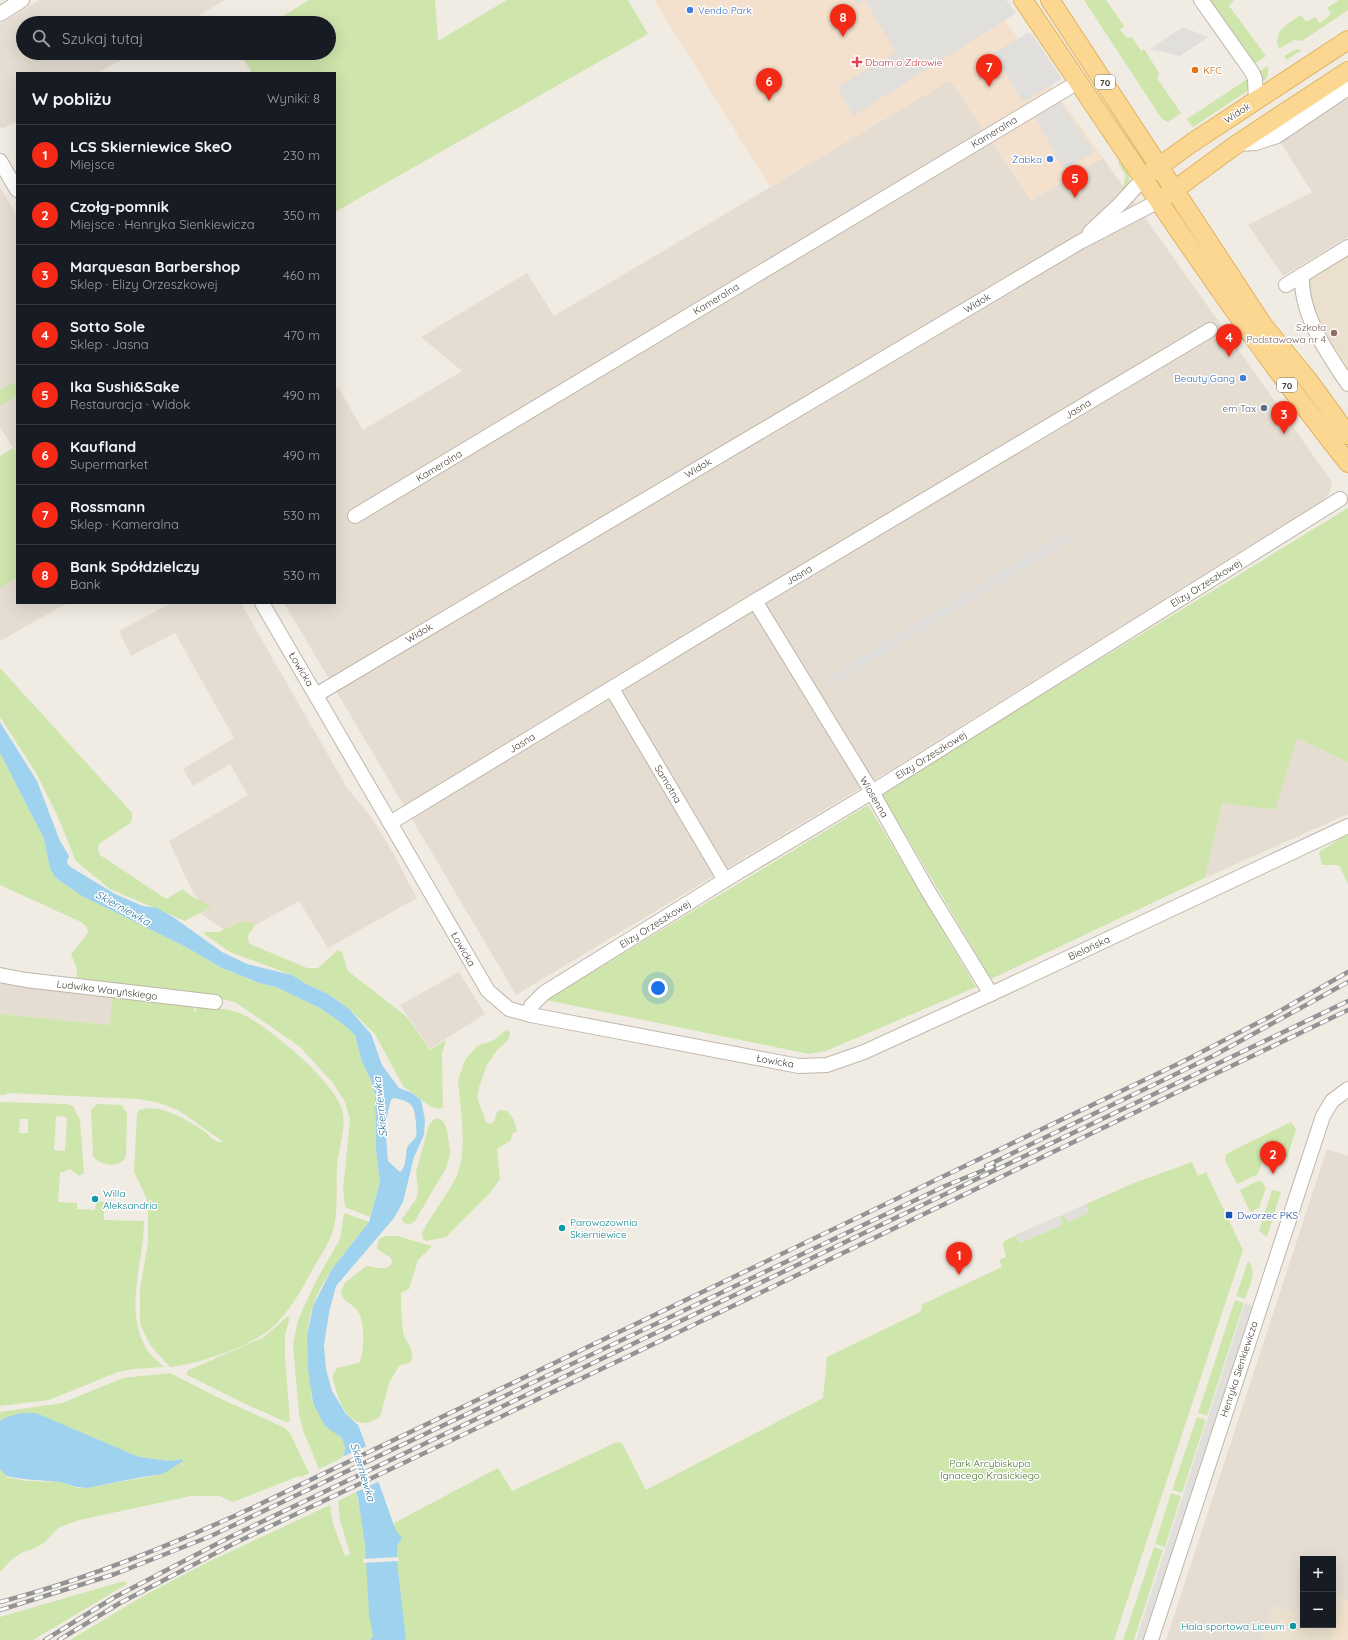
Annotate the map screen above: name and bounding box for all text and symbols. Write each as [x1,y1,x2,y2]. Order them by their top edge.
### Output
place label: Vendo Park [698,4,752,17]
pin: 8 [830,4,856,37]
marker: Vendo Park [685,5,695,15]
search box [16,16,336,60]
icon: search [30,27,52,49]
text: Szukaj tutaj [62,29,143,48]
pin: 7 [976,54,1002,87]
place label: Dbam o Zdrowie [865,56,943,69]
marker: Dbam o Zdrowie [852,57,862,67]
place label: KFC [1203,64,1222,77]
marker: KFC [1190,65,1200,75]
pin: 6 [756,68,782,101]
road number: 70 [1095,75,1115,89]
text: W pobliżu [32,88,112,109]
text: Wyniki: 8 [267,90,320,106]
street label: Widok [1221,100,1253,126]
street label: Kameralna [969,113,1019,151]
text: LCS Skierniewice SkeO [70,137,232,156]
text: 1 [42,147,48,163]
text: 230 m [283,147,320,163]
place label: Żabka [1012,153,1042,166]
marker: Żabka [1045,154,1055,164]
text: Miejsce [70,156,115,172]
pin: 5 [1062,165,1088,198]
text: Czołg-pomnik [70,197,169,216]
text: 2 [41,207,49,223]
text: 350 m [283,207,320,223]
text: Miejsce · Henryka Sienkiewicza [70,216,255,232]
text: Marquesan Barbershop [70,257,240,276]
text: 3 [42,267,48,283]
text: 460 m [283,267,320,283]
text: Sklep · Elizy Orzeszkowej [70,276,218,292]
street label: Kameralna [691,280,741,318]
street label: Widok [961,290,993,316]
text: Sotto Sole [70,317,145,336]
place label: Szkoła Podstawowa nr 4 [1246,321,1326,346]
pin: 4 [1216,324,1242,357]
text: 4 [41,327,49,343]
text: 470 m [284,327,320,343]
marker: Szkoła Podstawowa nr 4 [1329,328,1339,338]
text: Sklep · Jasna [70,336,149,352]
place label: Beauty Gang [1174,372,1235,385]
marker: Beauty Gang [1238,373,1248,383]
text: Ika Sushi&Sake [70,377,180,396]
road number: 70 [1277,378,1297,392]
text: 5 [41,387,49,403]
text: 490 m [283,387,320,403]
text: Restauracja · Widok [70,396,190,412]
street label: Jasna [1063,396,1093,422]
pin: 3 [1271,401,1297,434]
place label: em Tax [1223,402,1256,415]
marker: em Tax [1259,403,1269,413]
text: Kaufland [70,437,136,456]
text: 6 [41,447,49,463]
text: 490 m [283,447,320,463]
street label: Kameralna [414,447,464,485]
street label: Widok [682,455,714,481]
text: Supermarket [70,456,148,472]
text: Rossmann [70,497,145,516]
text: 7 [41,507,49,523]
text: 530 m [283,507,320,523]
text: Sklep · Kameralna [70,516,179,532]
street label: Elizy Orzeszkowej [1168,556,1244,610]
text: Bank Spółdzielczy [70,557,200,576]
street label: Jasna [784,562,814,588]
text: 8 [41,567,49,583]
text: 530 m [283,567,320,583]
text: Bank [70,576,101,592]
street label: Widok [403,620,435,646]
street label: Łowicka [286,649,316,689]
street label: Elizy Orzeszkowej [893,728,969,782]
street label: Jasna [507,730,537,756]
street label: Samotna [652,763,684,805]
street label: Wiosenna [857,774,891,820]
water label: Skierniewka [93,887,154,929]
street label: Elizy Orzeszkowej [617,897,693,951]
street label: Łowicka [448,929,478,969]
street label: Bielańska [1066,933,1112,963]
street label: Ludwika Waryńskiego [56,977,158,1003]
your location [648,978,668,998]
street label: Łowicka [755,1051,795,1071]
water label: Skierniewka [370,1075,390,1138]
pin: 2 [1260,1141,1286,1174]
place label: Willa Aleksandria [103,1187,157,1212]
marker: Willa Aleksandria [90,1194,100,1204]
place label: Dworzec PKS [1237,1209,1298,1222]
marker: Dworzec PKS [1224,1210,1234,1220]
place label: Parowozownia Skierniewice [570,1216,637,1241]
marker: Parowozownia Skierniewice [557,1223,567,1233]
pin: 1 [946,1242,972,1275]
street label: Henryka Sienkiewicza [1217,1319,1261,1419]
water label: Skierniewka [347,1441,379,1504]
park label: Park Arcybiskupa Ignacego Krasickiego [940,1457,1040,1482]
map controls [1300,1556,1336,1628]
button: + [1300,1556,1336,1592]
button: − [1300,1592,1336,1628]
place label: Hala sportowa Liceum [1181,1620,1285,1633]
marker: Hala sportowa Liceum [1288,1621,1298,1631]

